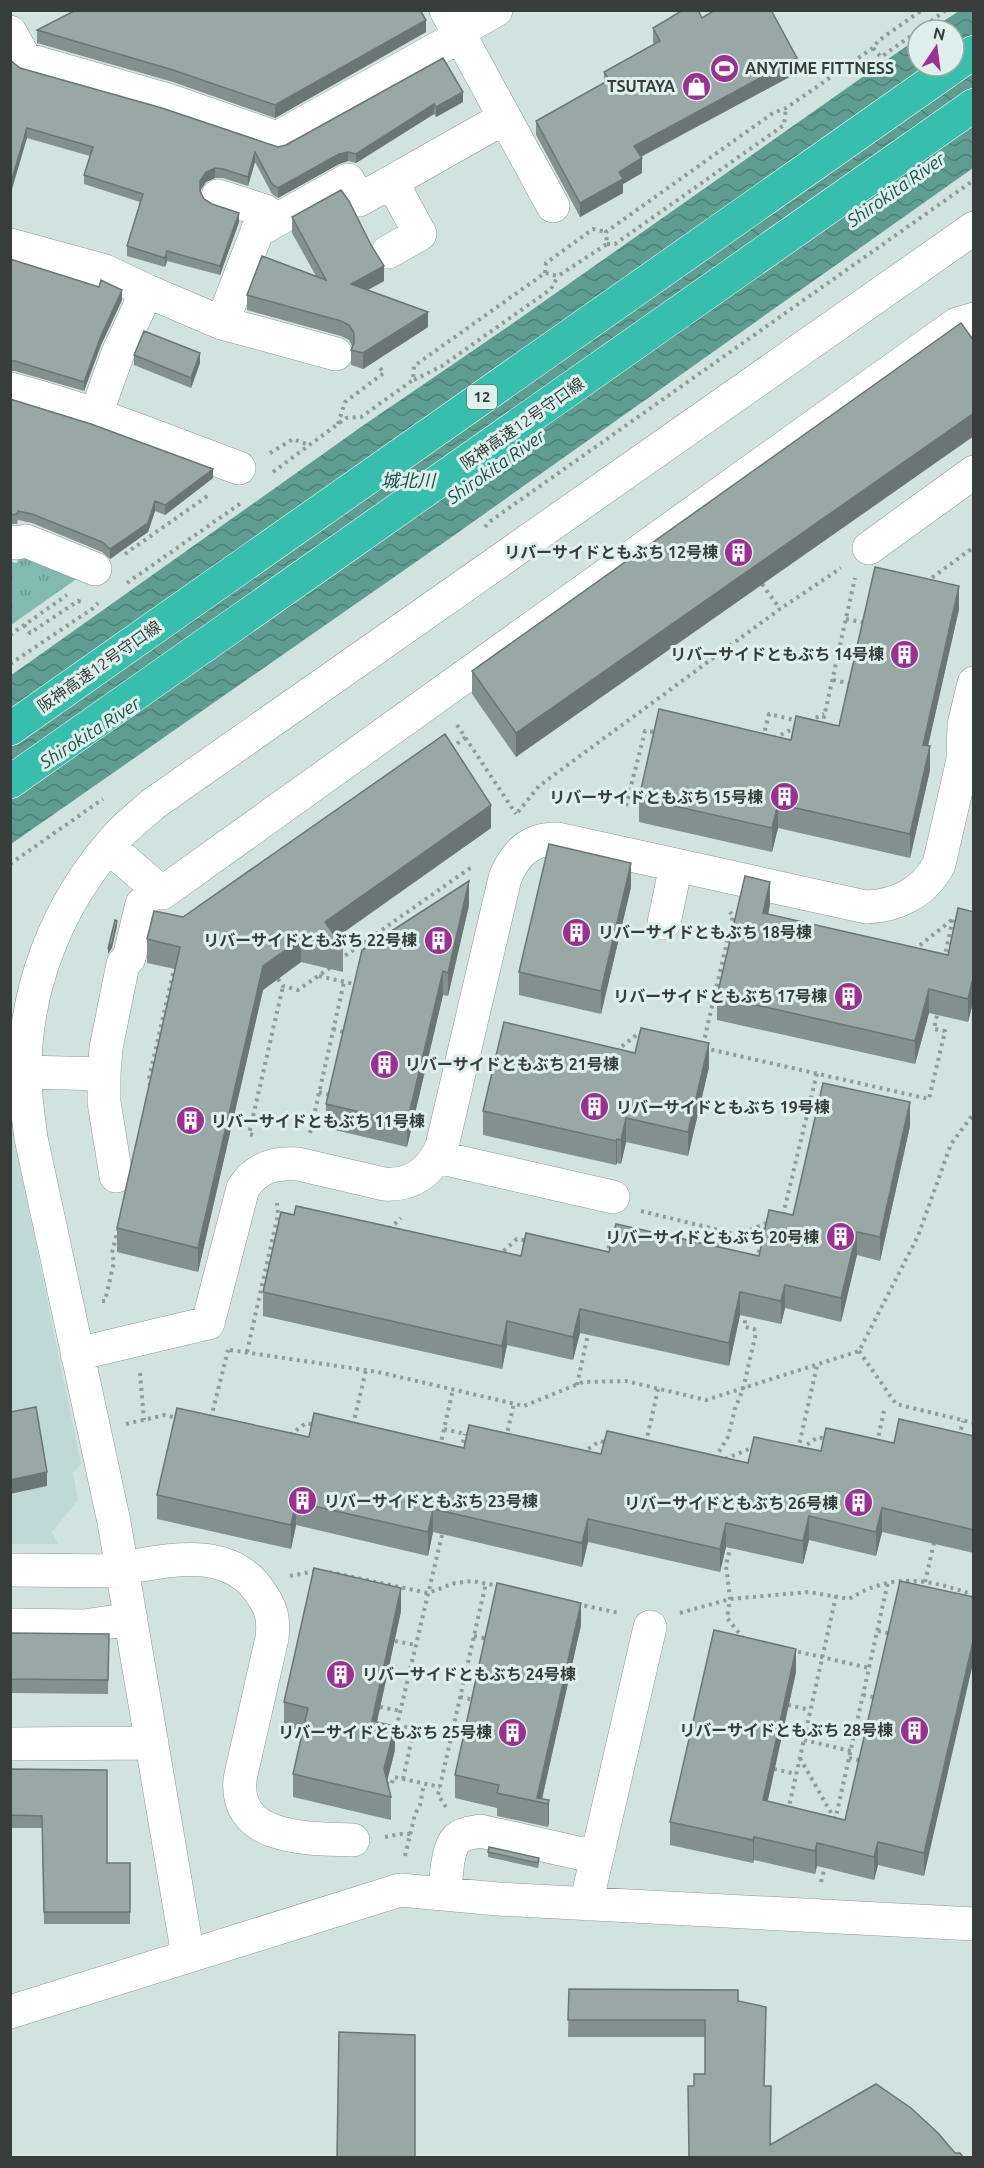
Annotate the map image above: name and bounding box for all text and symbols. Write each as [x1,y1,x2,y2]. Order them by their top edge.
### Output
north arrow [906,18,966,78]
text: N [932,23,947,43]
sports icon: ANYTIME FITTNESS [708,52,740,84]
place label: ANYTIME FITTNESS [745,59,894,77]
shop icon: TSUTAYA [680,70,712,102]
place label: TSUTAYA [607,77,676,95]
water label: Shirokita River [842,147,949,231]
street label: 阪神高速12号守口線 [457,374,587,472]
road number: 12 [467,385,497,409]
water label: Shirokita River [442,424,549,508]
water label: 城北川 [381,470,437,490]
building icon: リバーサイドともぶち 12号棟 [723,536,755,568]
place label: リバーサイドともぶち 12号棟 [504,543,718,561]
street label: 阪神高速12号守口線 [34,617,164,715]
building icon: リバーサイドともぶち 14号棟 [889,638,921,670]
place label: リバーサイドともぶち 14号棟 [670,645,884,663]
water label: Shirokita River [35,692,144,772]
building icon: リバーサイドともぶち 15号棟 [768,781,800,813]
place label: リバーサイドともぶち 15号棟 [549,788,763,806]
building icon: リバーサイドともぶち 18号棟 [561,916,593,948]
place label: リバーサイドともぶち 18号棟 [598,923,812,941]
building icon: リバーサイドともぶち 22号棟 [422,924,454,956]
place label: リバーサイドともぶち 22号棟 [203,931,417,949]
building icon: リバーサイドともぶち 17号棟 [832,980,864,1012]
place label: リバーサイドともぶち 17号棟 [613,987,827,1005]
building icon: リバーサイドともぶち 21号棟 [368,1048,400,1080]
place label: リバーサイドともぶち 21号棟 [405,1055,619,1073]
building icon: リバーサイドともぶち 19号棟 [579,1091,611,1123]
place label: リバーサイドともぶち 19号棟 [616,1098,830,1116]
building icon: リバーサイドともぶち 11号棟 [174,1105,206,1137]
place label: リバーサイドともぶち 11号棟 [211,1112,425,1130]
building icon: リバーサイドともぶち 20号棟 [824,1221,856,1253]
place label: リバーサイドともぶち 20号棟 [605,1228,819,1246]
building icon: リバーサイドともぶち 23号棟 [287,1485,319,1517]
building icon: リバーサイドともぶち 26号棟 [843,1487,875,1519]
place label: リバーサイドともぶち 23号棟 [324,1492,538,1510]
place label: リバーサイドともぶち 26号棟 [624,1494,838,1512]
building icon: リバーサイドともぶち 24号棟 [325,1658,357,1690]
place label: リバーサイドともぶち 24号棟 [362,1665,576,1683]
building icon: リバーサイドともぶち 28号棟 [898,1714,930,1746]
building icon: リバーサイドともぶち 25号棟 [497,1716,529,1748]
place label: リバーサイドともぶち 28号棟 [679,1721,893,1739]
place label: リバーサイドともぶち 25号棟 [278,1723,492,1741]

